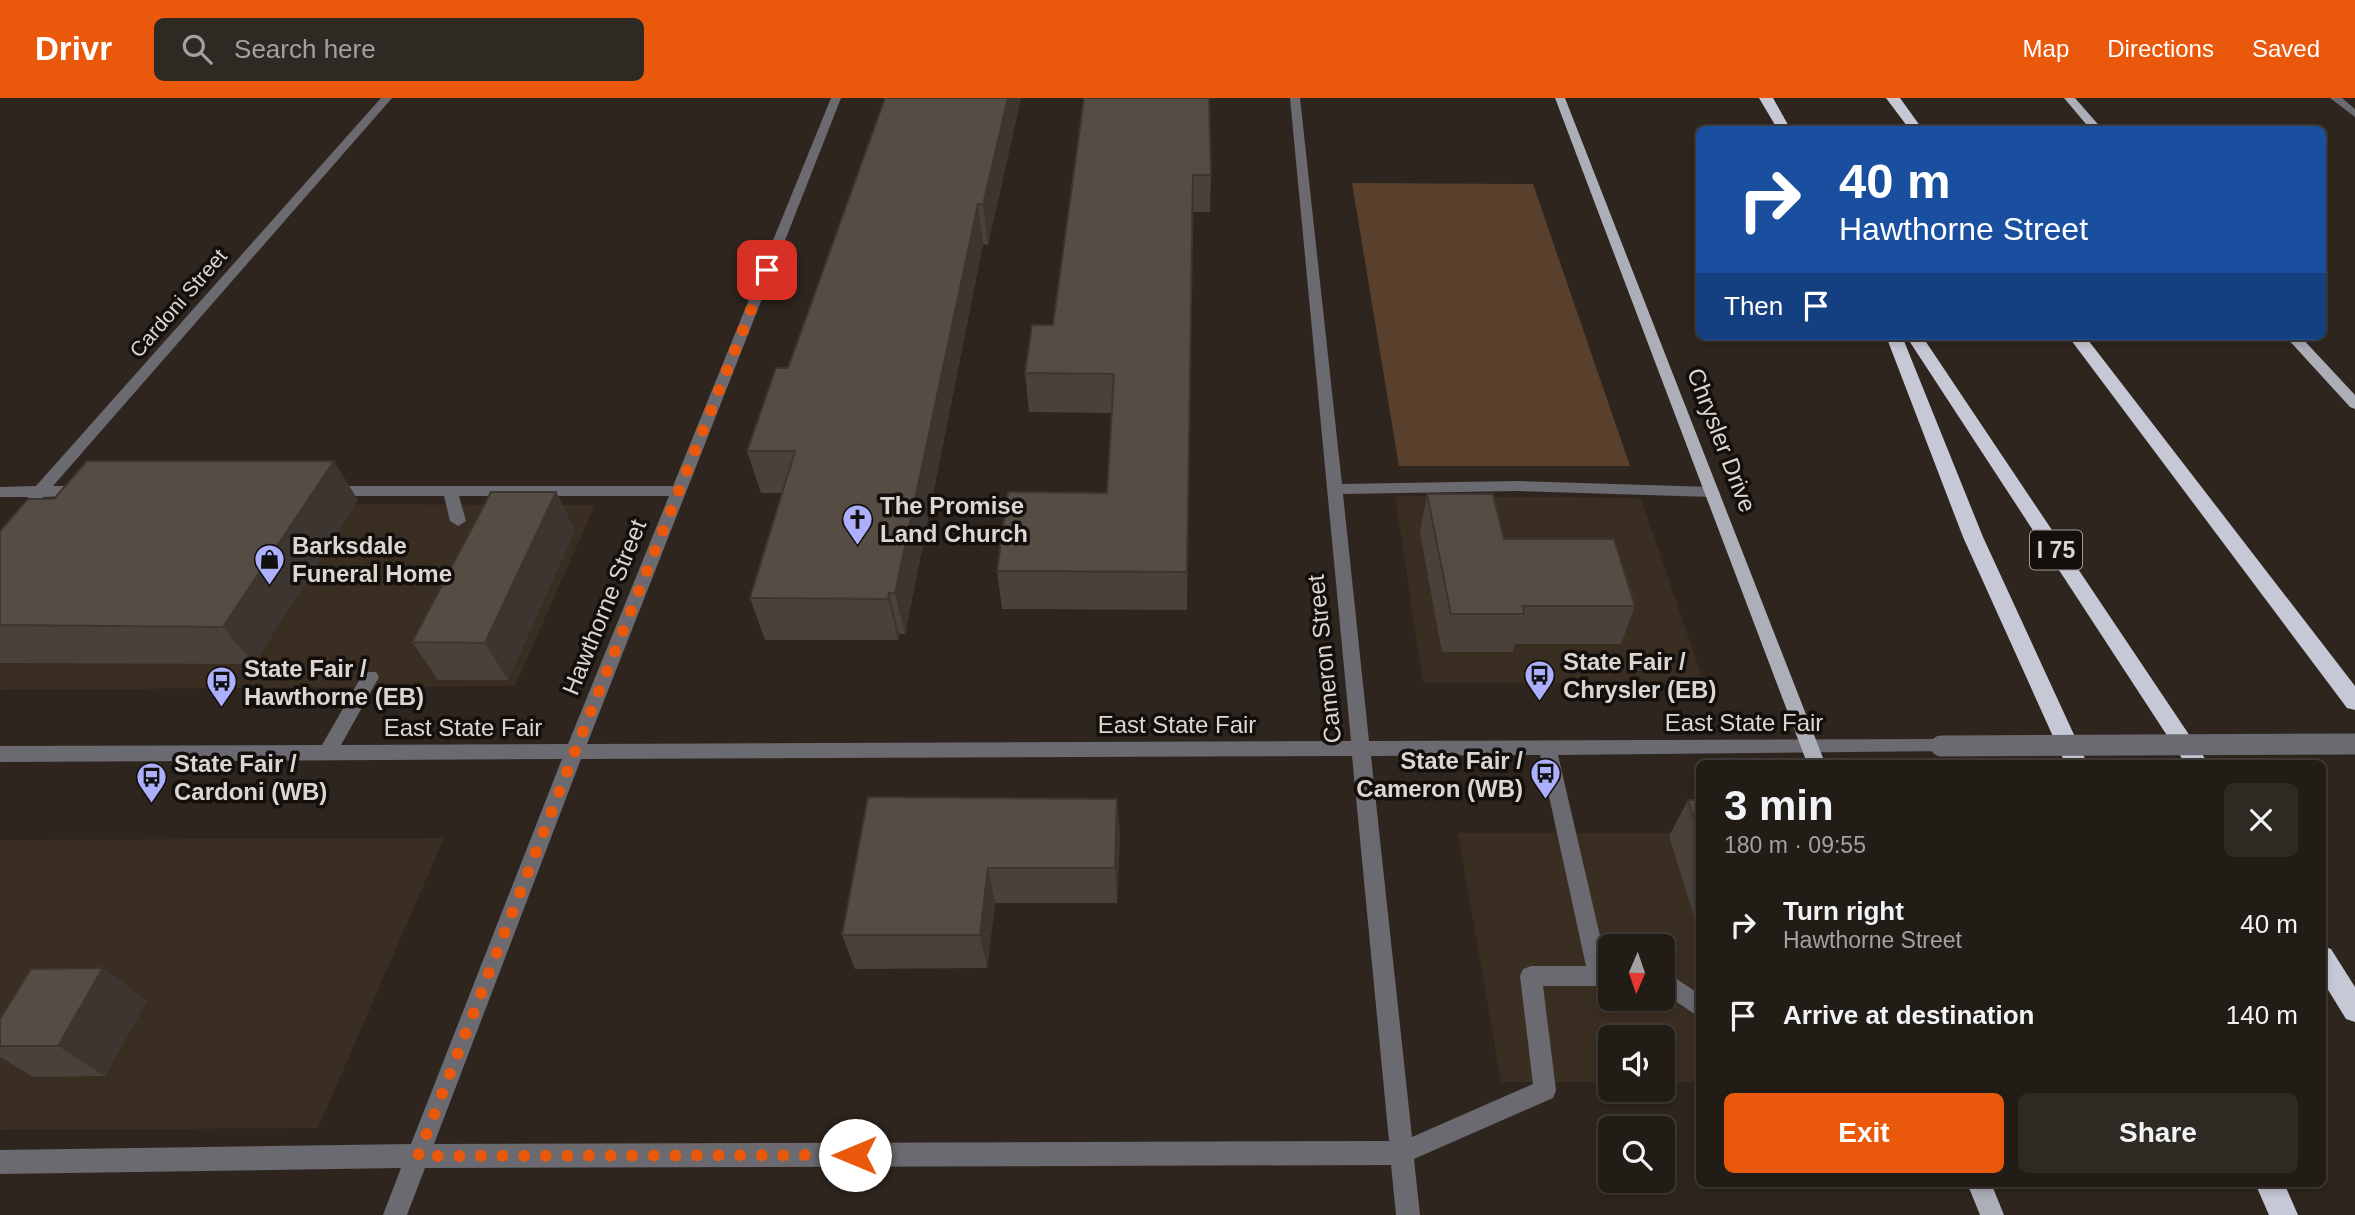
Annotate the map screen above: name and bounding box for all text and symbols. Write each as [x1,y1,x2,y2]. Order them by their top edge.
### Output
search box [154,18,644,81]
text: Drivr [35,30,112,67]
icon: search [178,30,216,68]
text: Search here [234,34,376,64]
text: Map [2023,35,2069,62]
text: Directions [2107,35,2214,62]
text: Saved [2252,35,2320,62]
icon: right [1724,154,1815,245]
text: 40 m [1839,154,1951,208]
text: Hawthorne Street [1839,211,2088,247]
pin [737,240,797,300]
street label: Cardoni Street [125,244,231,362]
icon: arrive [748,251,786,289]
icon: arrive [1797,287,1835,325]
text: Then [1724,291,1783,321]
street label: Chrysler Drive [1682,364,1762,516]
place label: The Promise Land Church [880,492,1028,547]
church icon: The Promise Land Church [840,502,874,546]
street label: Hawthorne Street [557,515,652,699]
road number: I 75 [2030,530,2082,570]
place label: Barksdale Funeral Home [292,532,452,587]
shop icon: Barksdale Funeral Home [252,542,286,586]
street label: Cameron Street [1302,573,1346,745]
place label: State Fair / Chrysler (EB) [1563,648,1716,703]
place label: State Fair / Hawthorne (EB) [244,655,424,710]
bus stop icon: State Fair / Chrysler (EB) [1523,658,1557,702]
bus stop icon: State Fair / Hawthorne (EB) [204,665,238,709]
street label: East State Fair [1665,709,1823,736]
street label: East State Fair [1098,711,1256,738]
street label: East State Fair [384,714,542,741]
place label: State Fair / Cameron (WB) [1356,747,1523,802]
place label: State Fair / Cardoni (WB) [174,750,327,805]
bus stop icon: State Fair / Cameron (WB) [1529,757,1563,801]
bus stop icon: State Fair / Cardoni (WB) [134,760,168,804]
text: 3 min [1724,782,1834,829]
button: close [2224,783,2298,857]
text: 180 m · 09:55 [1724,832,1866,858]
text: Turn right [1783,896,1904,926]
icon: right [1724,906,1762,944]
text: 40 m [2240,909,2298,939]
text: Hawthorne Street [1783,927,1962,953]
north arrow [1598,934,1675,1012]
map controls [1598,934,1675,1193]
icon: arrive [1724,997,1762,1035]
text: Arrive at destination [1783,1000,2034,1030]
text: 140 m [2226,1000,2298,1030]
button: sound [1598,1025,1675,1102]
button: Exit [1724,1093,2004,1173]
button: Share [2018,1093,2298,1173]
button: search [1598,1116,1675,1193]
position arrow [818,1118,892,1192]

